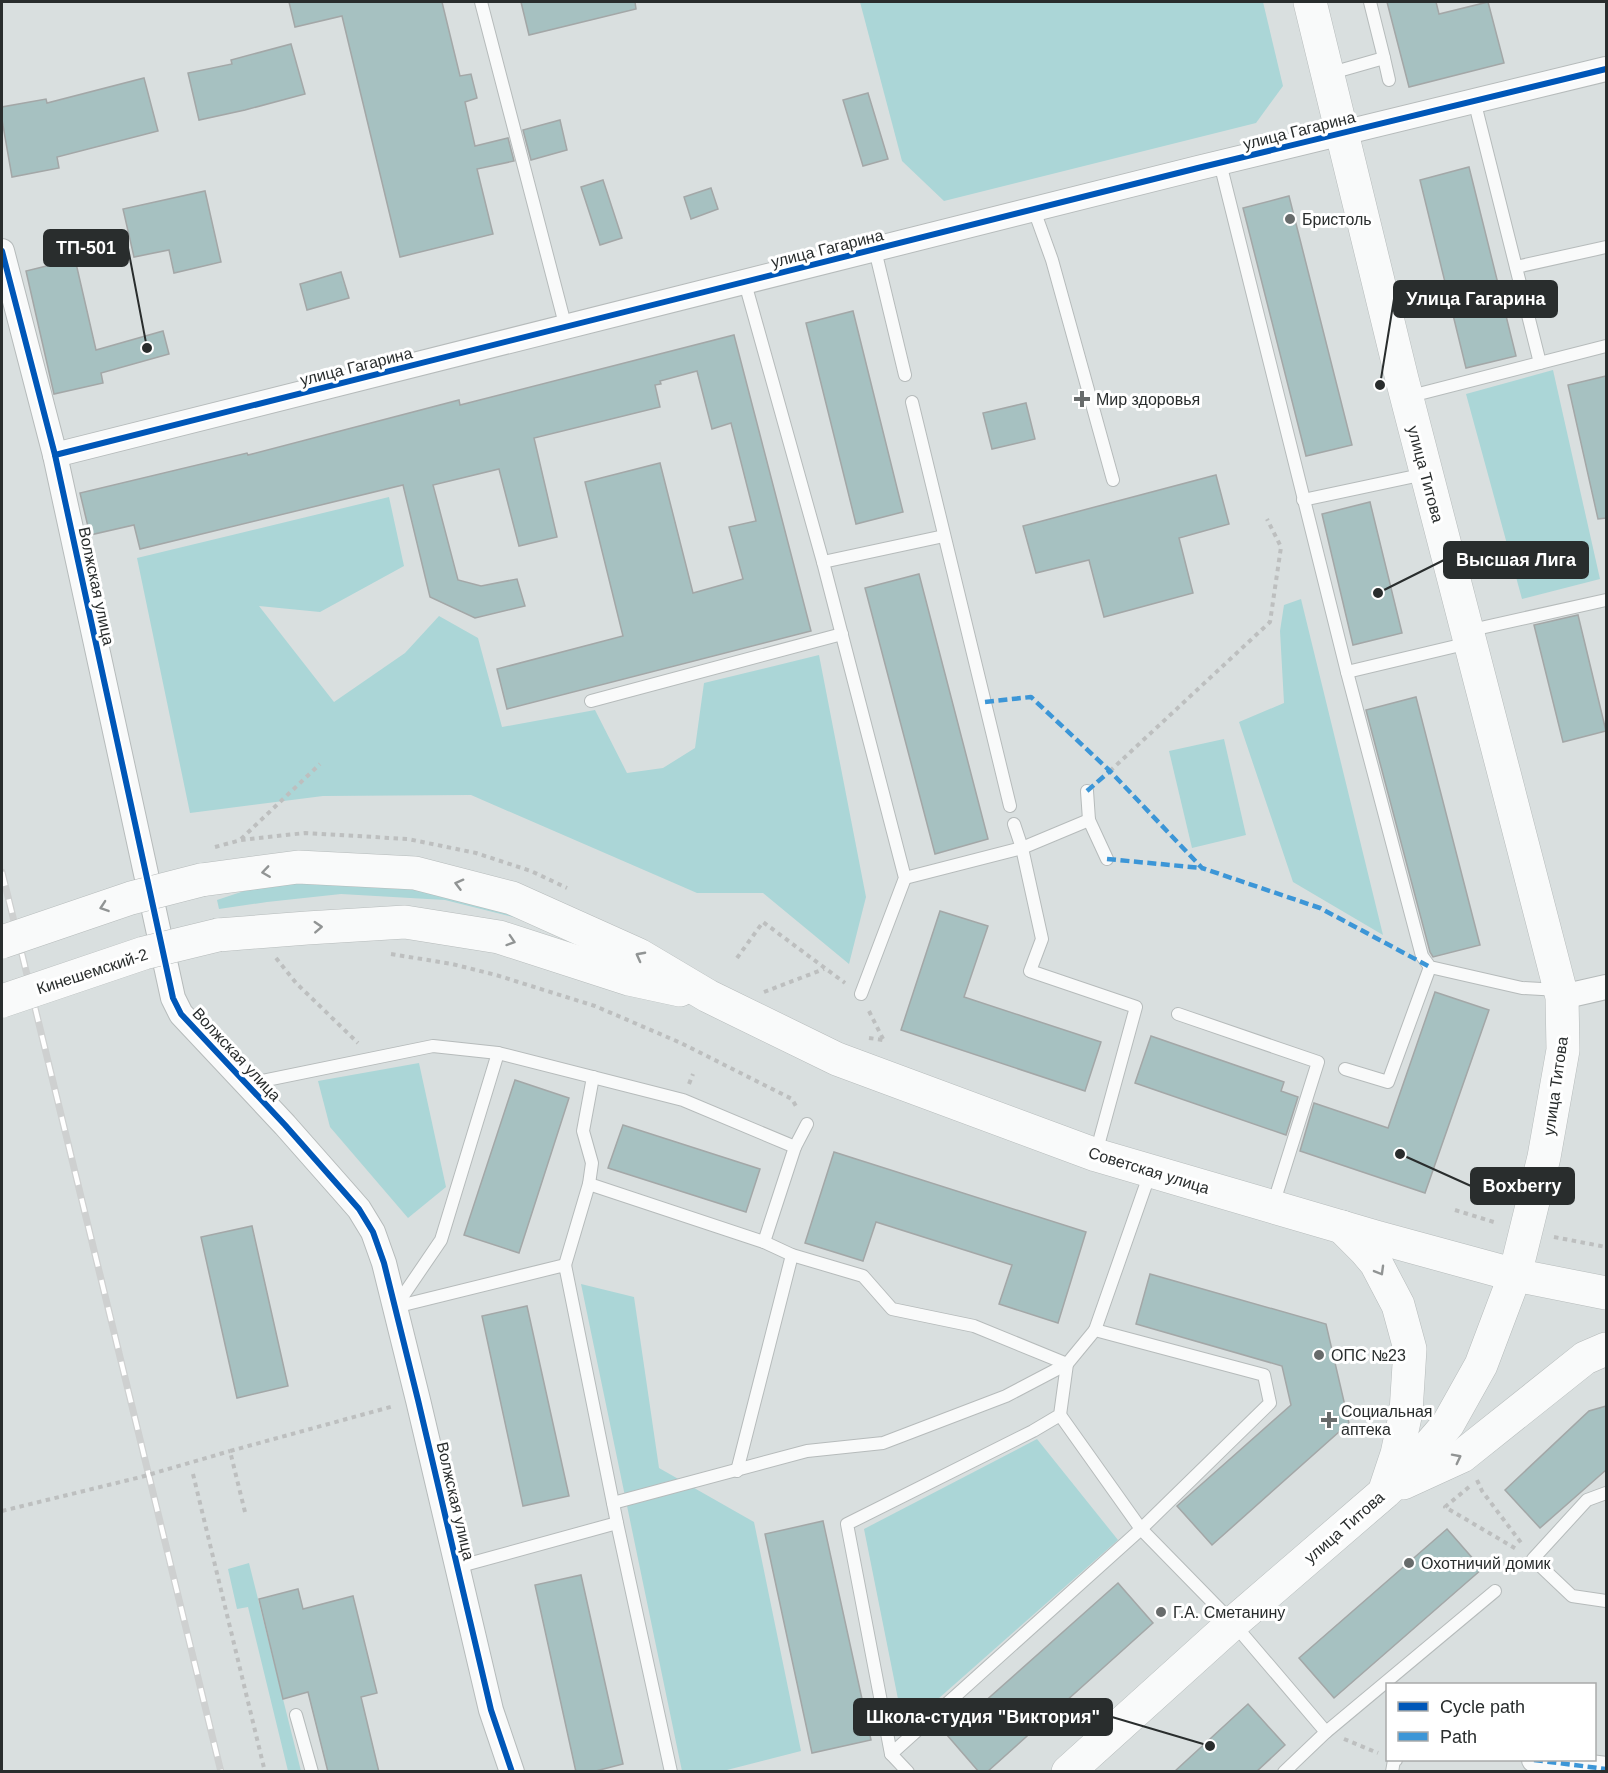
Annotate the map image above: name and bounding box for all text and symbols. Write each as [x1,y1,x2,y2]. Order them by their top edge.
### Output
street label: улица Гагарина [1241,108,1357,153]
place label: Бристоль [1302,211,1372,228]
marker: Бристоль [1283,212,1297,226]
street label: улица Гагарина [769,226,885,271]
callout: ТП-501 [44,230,128,266]
text: ТП-501 [56,238,116,258]
callout: Улица Гагарина [1394,281,1557,317]
text: Улица Гагарина [1406,289,1547,309]
street label: улица Гагарина [298,344,414,389]
marker: Мир здоровья [1073,390,1091,408]
place label: Мир здоровья [1096,391,1200,408]
street label: улица Титова [1404,424,1447,525]
street label: Волжская улица [76,525,117,647]
callout: Высшая Лига [1444,542,1588,578]
text: Высшая Лига [1456,550,1577,570]
one-way arrow [261,865,270,877]
one-way arrow [454,879,464,892]
one-way arrow [99,900,110,913]
one-way arrow [313,921,323,934]
one-way arrow [505,934,516,946]
street label: Кинешемский-2 [34,945,150,997]
one-way arrow [635,952,646,963]
street label: Волжская улица [189,1004,284,1104]
street label: улица Титова [1540,1035,1571,1137]
street label: Советская улица [1086,1144,1212,1197]
callout: Boxberry [1471,1168,1574,1204]
text: Boxberry [1482,1176,1562,1196]
one-way arrow [1373,1265,1384,1275]
place label: ОПС №23 [1331,1347,1406,1364]
marker: ОПС №23 [1312,1348,1326,1362]
place label: Социальная аптека [1341,1403,1433,1438]
marker: Социальная аптека [1322,1413,1336,1427]
street label: Волжская улица [434,1440,477,1562]
one-way arrow [1450,1453,1461,1465]
street label: улица Титова [1301,1488,1388,1566]
place label: Охотничий домик [1421,1555,1552,1572]
marker: Охотничий домик [1402,1556,1416,1570]
place label: Г.А. Сметанину [1173,1604,1285,1621]
marker: Г.А. Сметанину [1154,1605,1168,1619]
legend [1386,1683,1596,1761]
text: Cycle path [1440,1697,1525,1717]
callout: Школа-студия "Виктория" [854,1699,1112,1735]
text: Школа-студия "Виктория" [866,1707,1100,1727]
text: Path [1440,1727,1477,1747]

